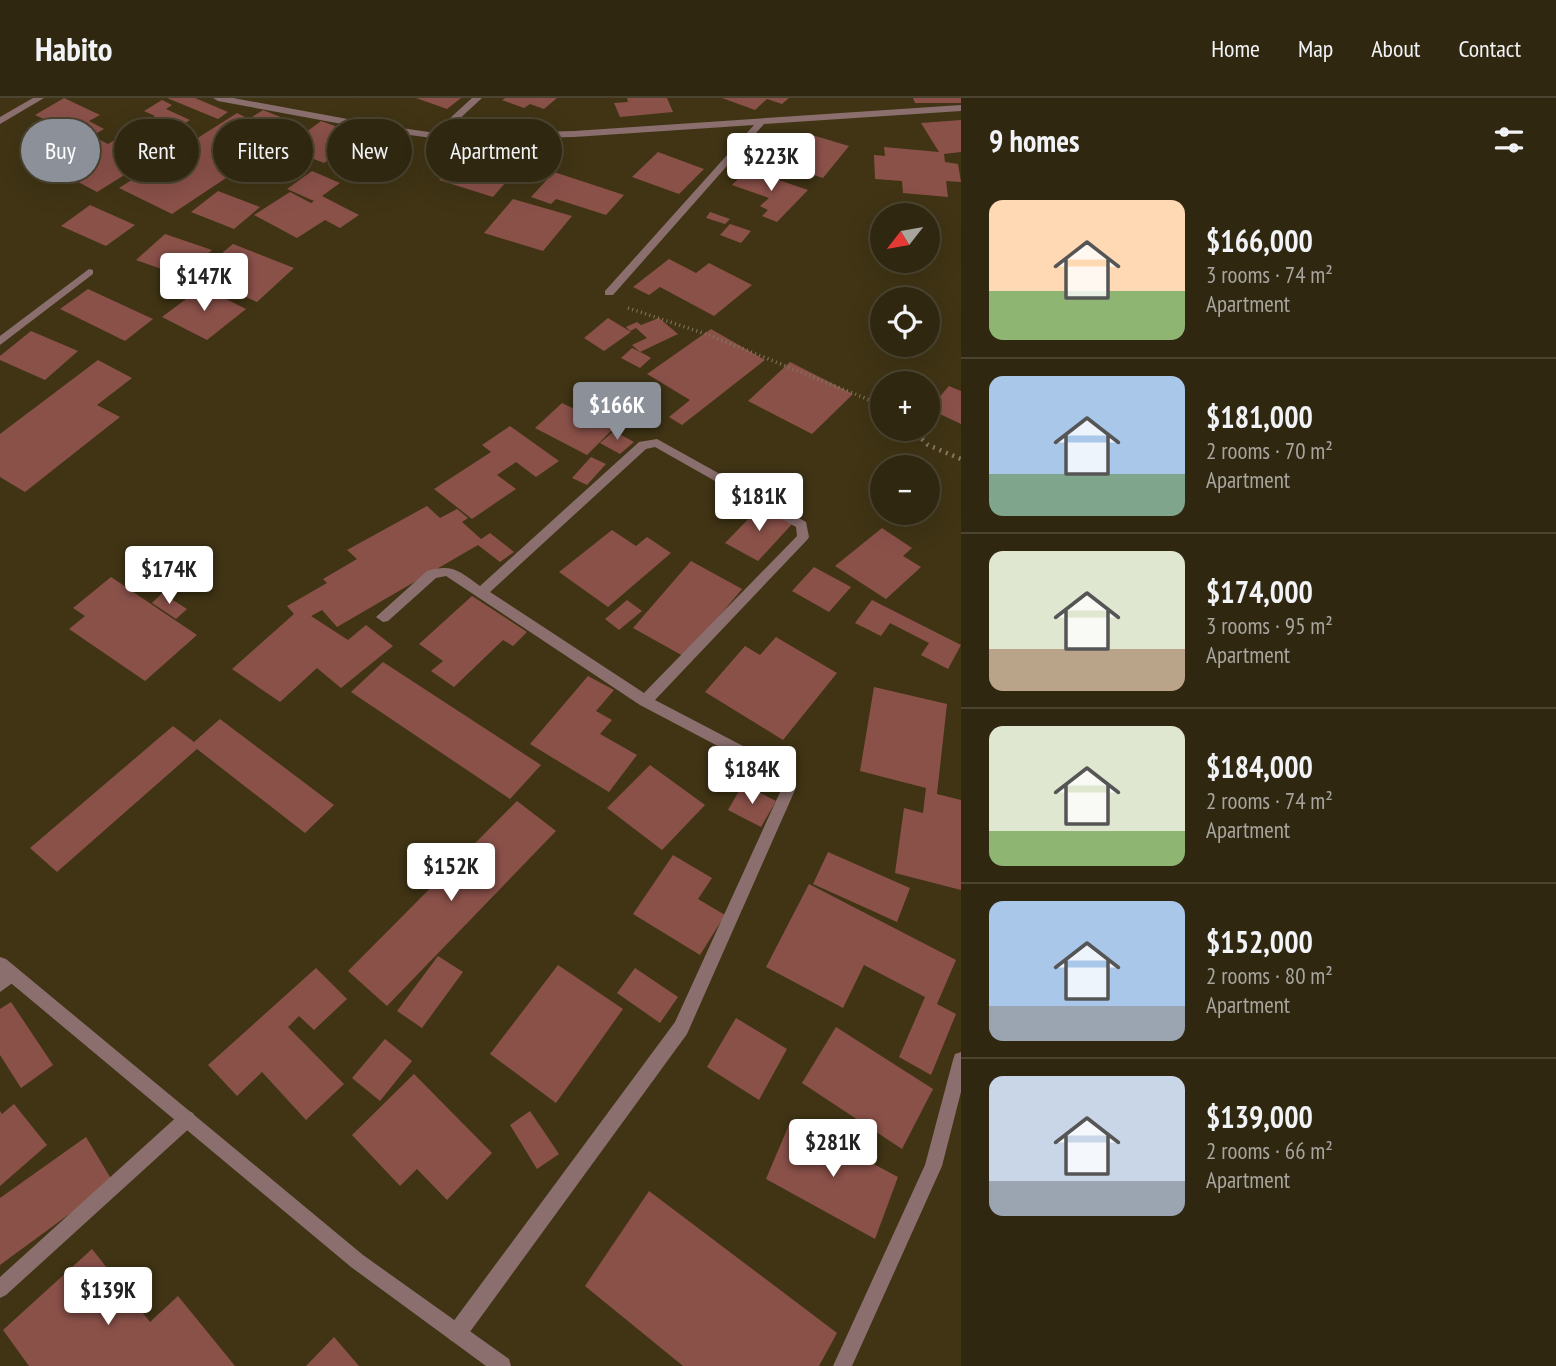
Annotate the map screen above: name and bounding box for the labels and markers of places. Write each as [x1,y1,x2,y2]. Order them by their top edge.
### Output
pin: $223K [722,134,820,193]
pin: $147K [155,254,253,313]
pin: $166K [568,382,666,442]
pin: $181K [710,474,808,533]
pin: $174K [120,546,218,606]
pin: $184K [703,746,801,806]
pin: $152K [402,844,500,903]
pin: $281K [784,1119,882,1179]
pin: $139K [59,1268,157,1327]

